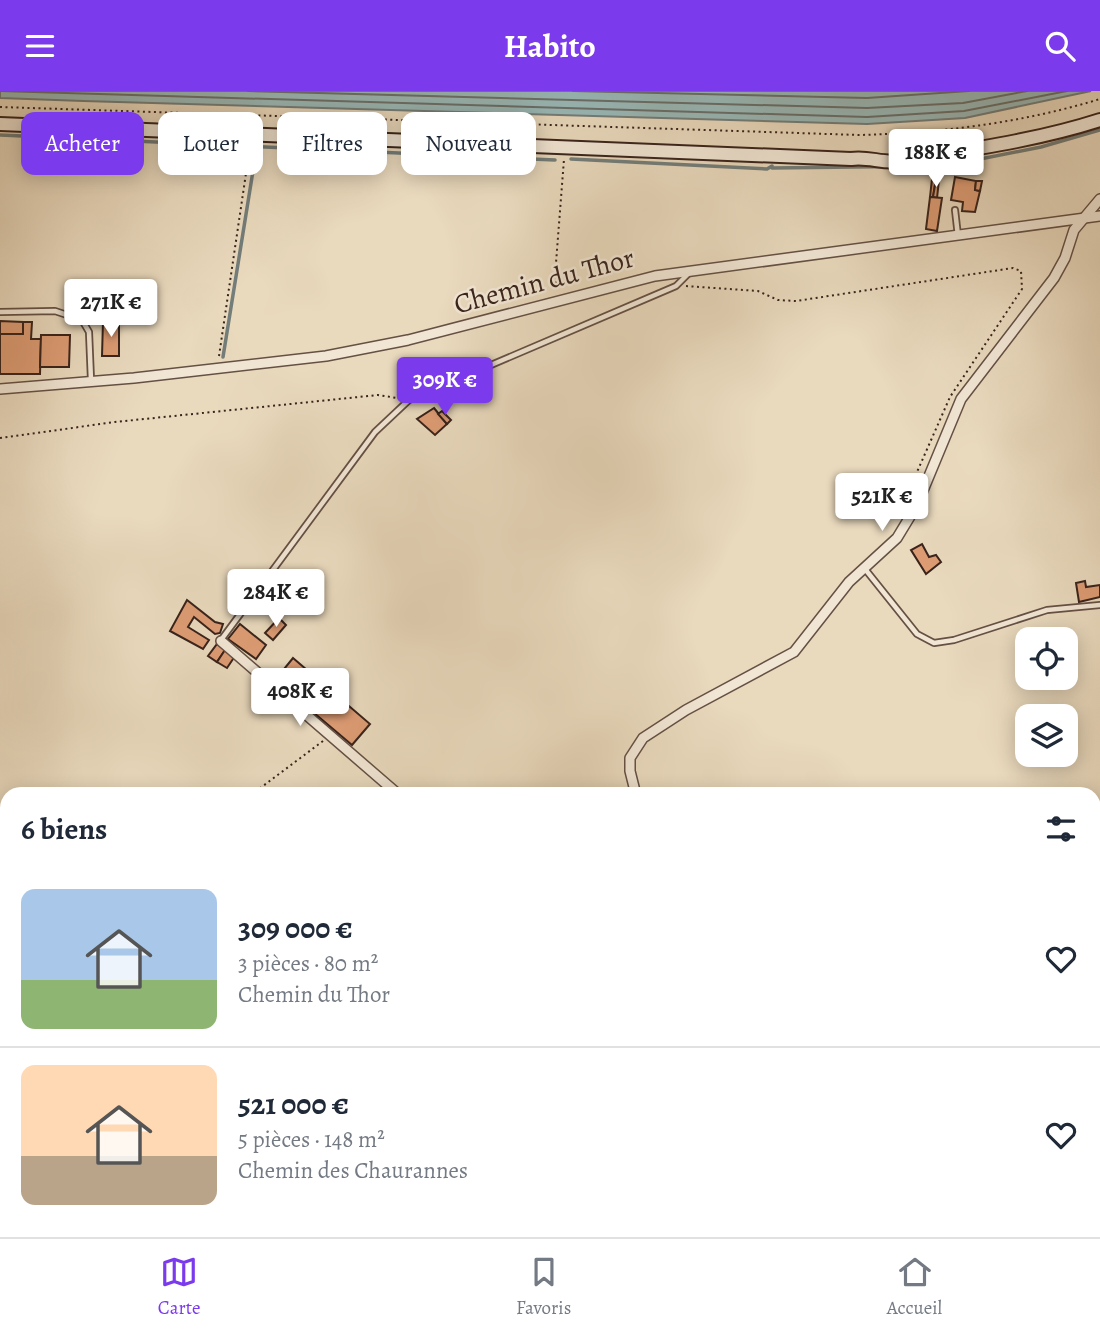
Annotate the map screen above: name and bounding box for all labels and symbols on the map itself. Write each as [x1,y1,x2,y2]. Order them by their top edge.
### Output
pin: 188K € [879,129,993,189]
street label: Chemin du Thor [450,239,639,323]
pin: 271K € [54,279,168,339]
pin: 309K € [388,357,502,417]
pin: 521K € [825,473,939,533]
pin: 284K € [219,569,333,629]
pin: 408K € [243,669,357,728]

